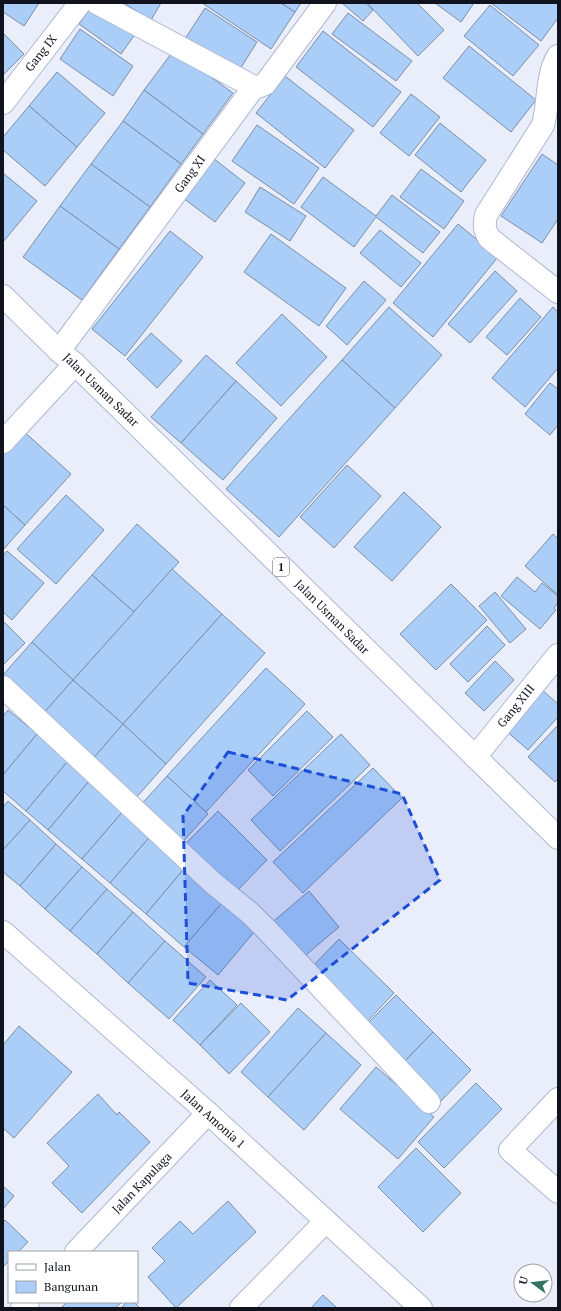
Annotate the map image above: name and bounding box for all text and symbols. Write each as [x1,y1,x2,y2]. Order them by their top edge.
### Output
street label: Gang IX [21,31,60,74]
street label: Gang XI [171,152,208,195]
street label: Jalan Usman Sadar [60,350,143,430]
road number: 1 [273,558,289,576]
street label: Jalan Usman Sadar [292,576,373,657]
street label: Gang XIII [494,681,538,730]
street label: Jalan Amonia 1 [178,1086,248,1151]
street label: Jalan Kapulaga [109,1149,175,1216]
legend [8,1251,138,1303]
text: Jalan [44,1259,71,1274]
north arrow [513,1263,553,1303]
text: U [516,1275,531,1286]
text: Bangunan [44,1279,98,1294]

